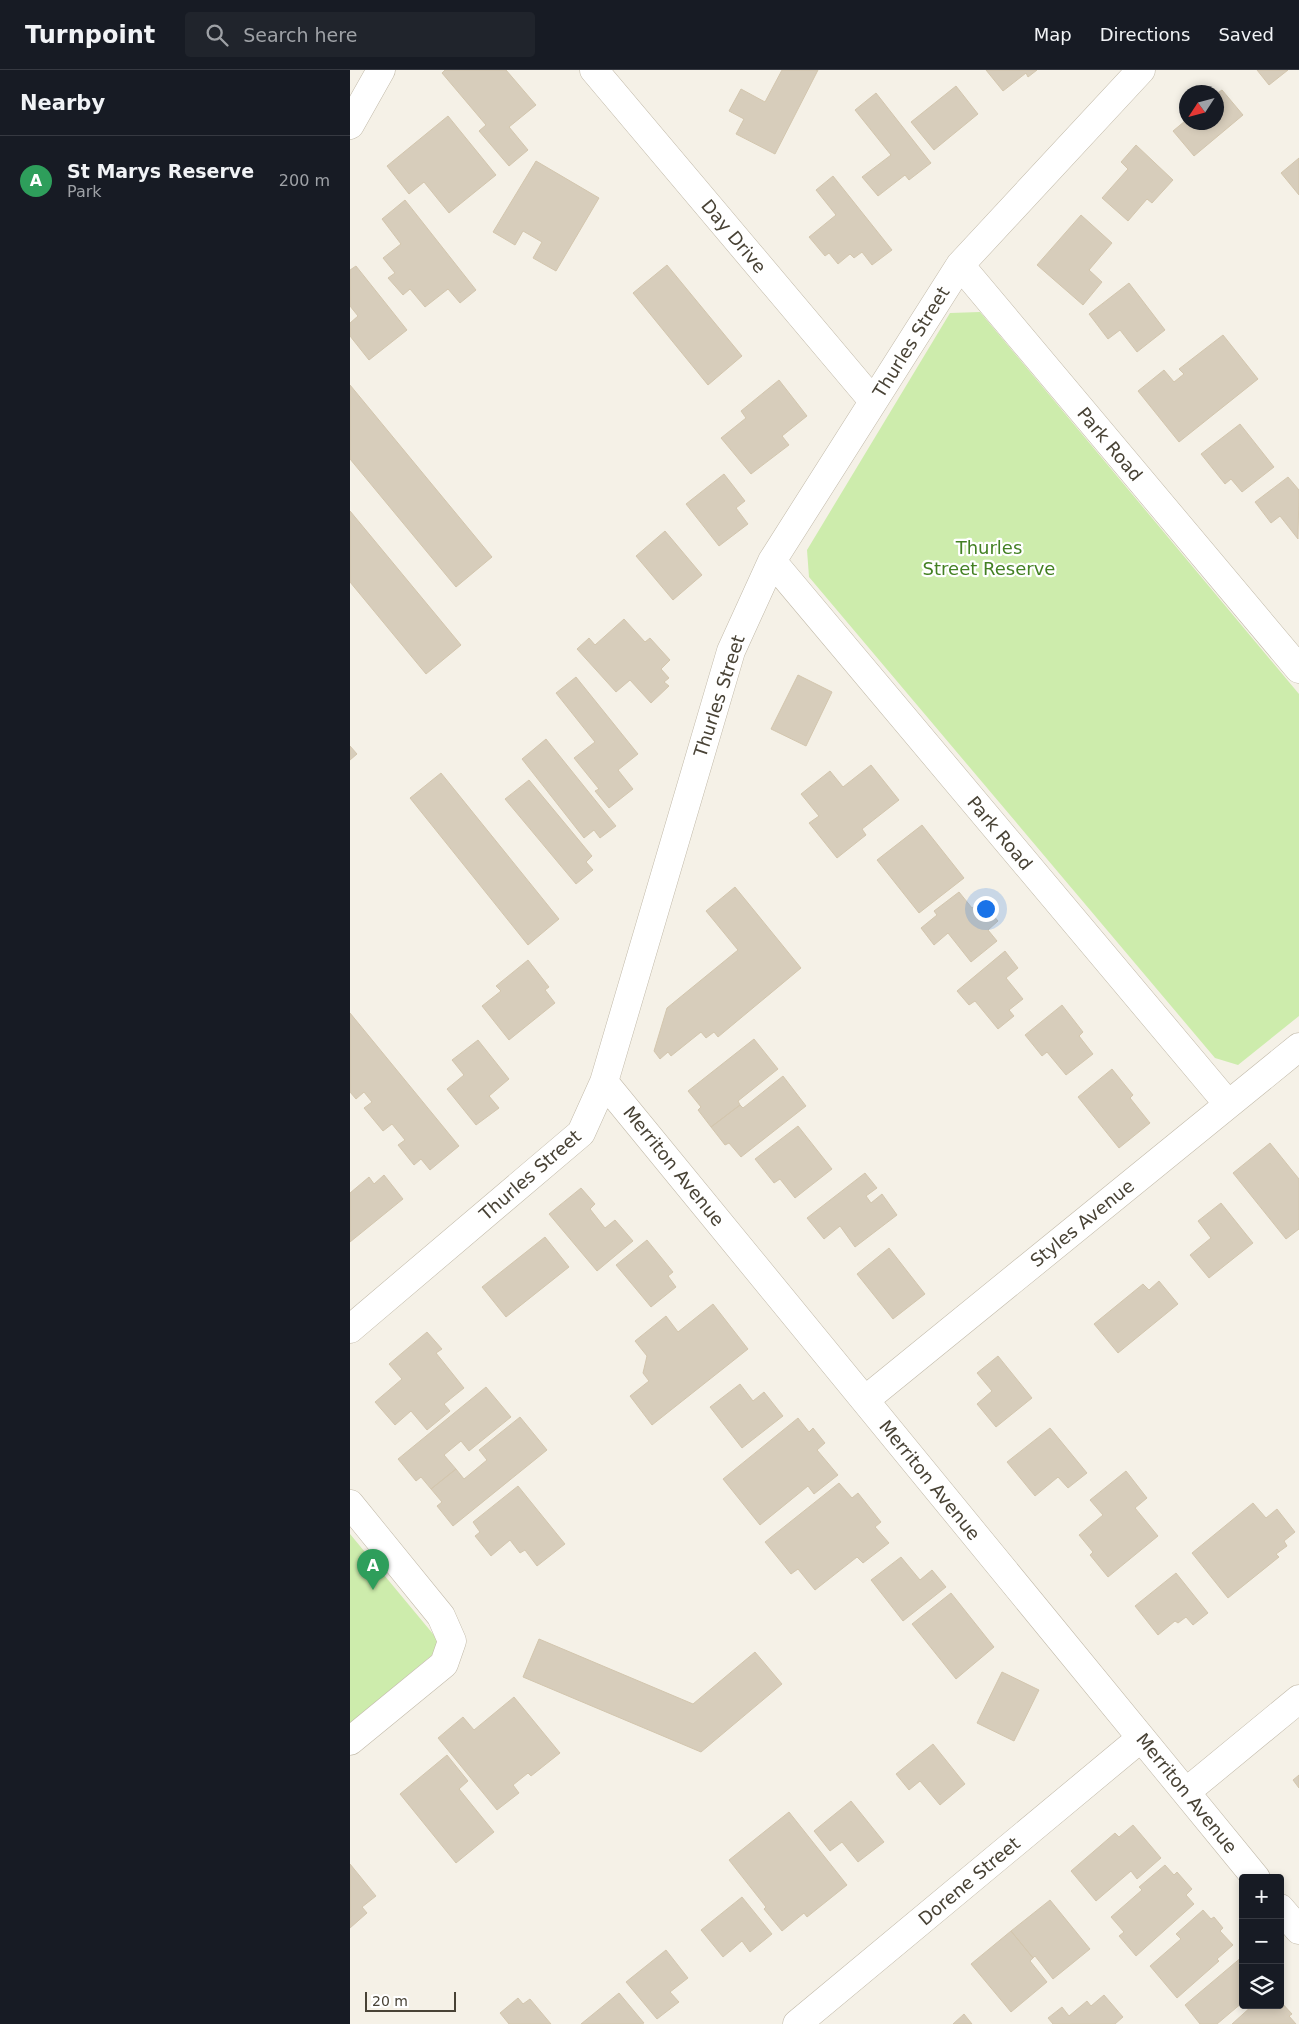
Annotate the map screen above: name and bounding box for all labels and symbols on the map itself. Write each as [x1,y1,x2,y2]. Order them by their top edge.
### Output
north arrow [1179,85,1224,130]
street label: Day Drive [697,195,771,277]
street label: Thurles Street [868,283,954,402]
street label: Park Road [1073,403,1147,485]
park label: Thurles Street Reserve [923,537,1055,579]
street label: Thurles Street [689,632,749,761]
street label: Park Road [963,792,1037,874]
your location [973,896,999,922]
street label: Merriton Avenue [619,1102,729,1230]
street label: Thurles Street [474,1125,585,1225]
street label: Styles Avenue [1026,1175,1138,1271]
street label: Merriton Avenue [875,1416,985,1544]
pin: A [357,1549,389,1590]
street label: Merriton Avenue [1132,1729,1242,1857]
street label: Dorene Street [914,1833,1024,1929]
scale bar [365,1989,456,2012]

